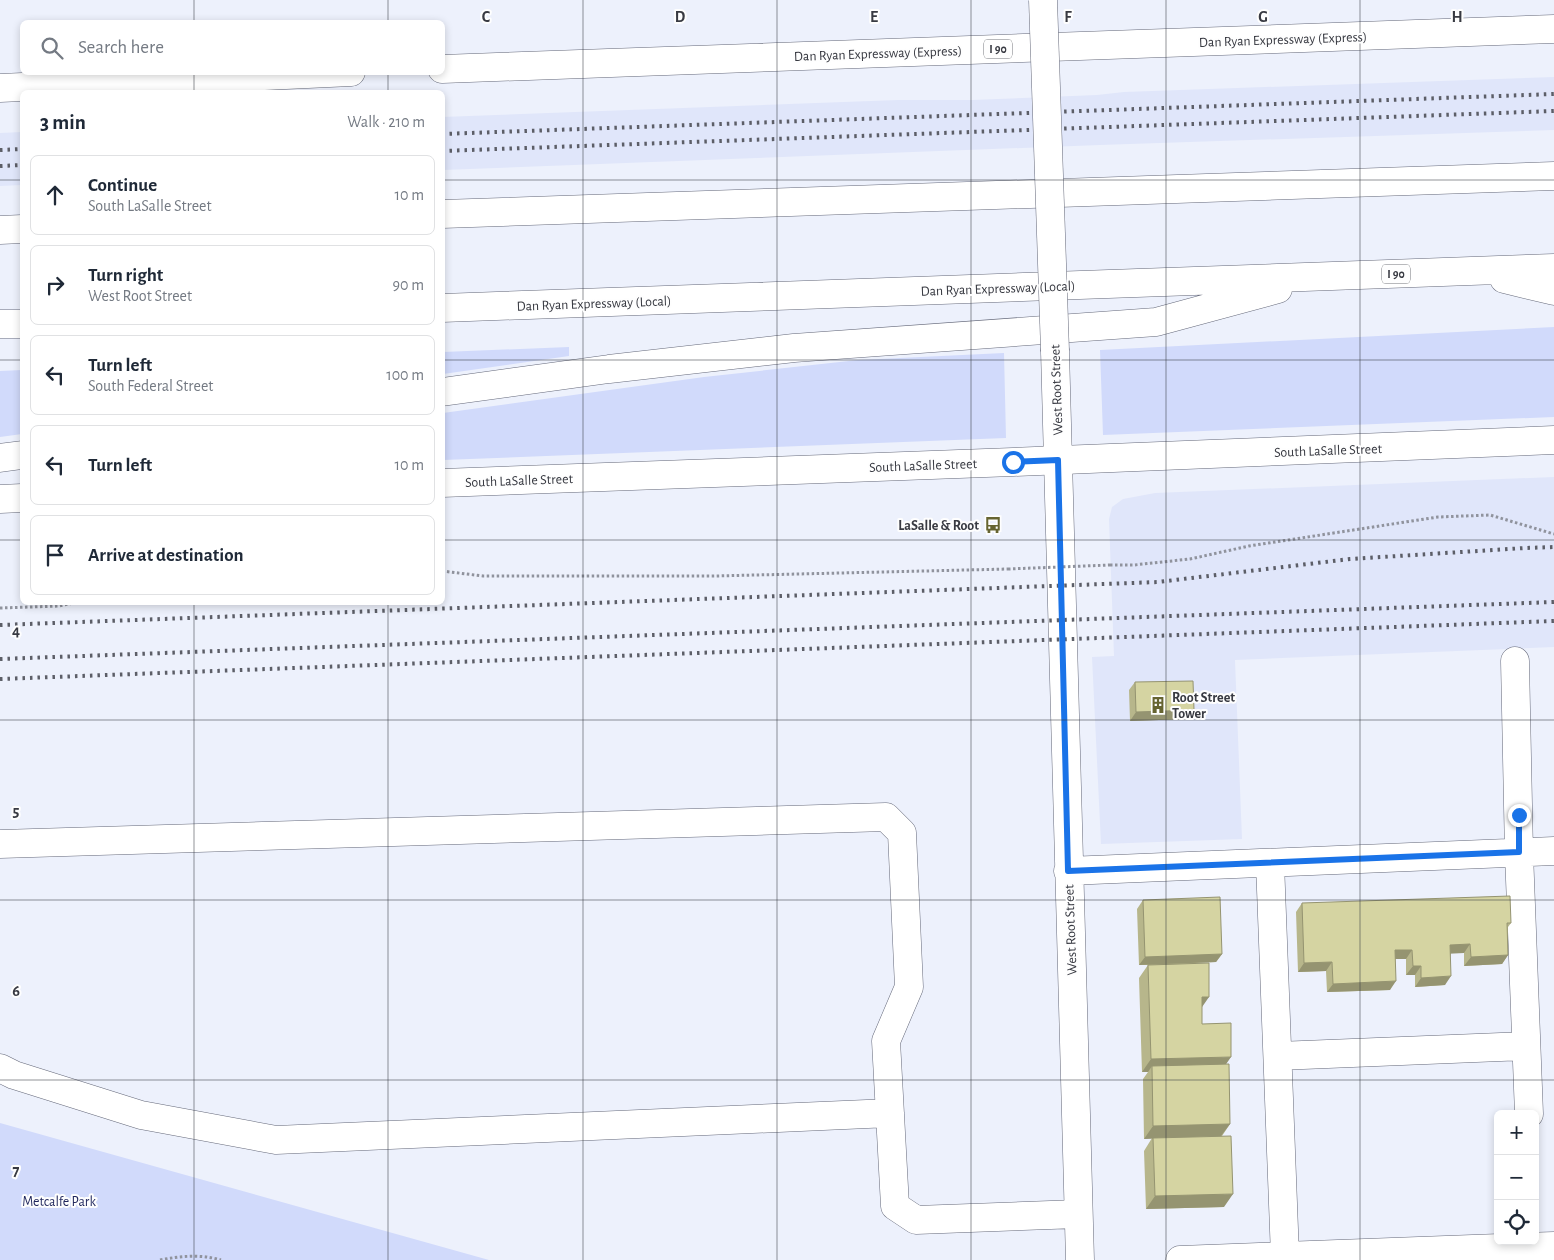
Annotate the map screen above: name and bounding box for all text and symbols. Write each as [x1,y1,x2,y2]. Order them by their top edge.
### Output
text: C [482,9,491,25]
text: D [675,9,686,25]
text: E [870,9,878,25]
text: F [1064,9,1072,25]
text: G [1258,9,1268,25]
text: H [1451,9,1463,25]
search box [20,20,445,75]
street label: Dan Ryan Expressway (Express) [1199,30,1367,50]
icon: search [38,34,66,62]
text: Search here [78,38,164,57]
road number: I 90 [984,40,1012,59]
street label: Dan Ryan Expressway (Express) [794,44,962,64]
text: 3 min [40,112,86,133]
text: Walk · 210 m [347,114,425,130]
text: Continue [88,176,157,195]
icon: ahead [41,181,69,209]
text: 10 m [395,187,424,203]
text: South LaSalle Street [88,198,212,214]
road number: I 90 [1382,264,1410,284]
text: Turn right [88,266,163,285]
icon: right [41,271,69,299]
text: 90 m [393,277,424,293]
street label: Dan Ryan Expressway (Local) [920,279,1076,299]
text: West Root Street [88,288,192,304]
street label: Dan Ryan Expressway (Local) [516,294,672,314]
street label: West Root Street [1048,344,1066,436]
text: Turn left [88,356,152,375]
icon: left [41,361,69,389]
text: 100 m [386,367,424,383]
text: South Federal Street [88,378,213,394]
street label: South LaSalle Street [1274,442,1383,460]
icon: left [41,451,69,479]
route start [1002,451,1025,474]
text: Turn left [88,456,152,475]
text: 10 m [395,457,424,473]
street label: South LaSalle Street [869,457,978,475]
street label: South LaSalle Street [465,472,574,490]
bus stop icon: LaSalle & Root [983,515,1003,535]
place label: LaSalle & Root [898,519,979,533]
icon: arrive [41,541,69,569]
text: Arrive at destination [88,546,244,565]
text: 4 [12,623,20,639]
place label: Root Street Tower [1172,691,1235,721]
building icon: Root Street Tower [1148,695,1168,715]
text: 5 [13,803,20,819]
route end [1508,804,1531,827]
street label: West Root Street [1062,884,1080,976]
text: 6 [12,983,20,999]
map controls [1494,1110,1539,1245]
button: + [1494,1110,1539,1155]
button: − [1494,1155,1539,1200]
text: 7 [13,1163,20,1179]
park label: Metcalfe Park [22,1195,96,1209]
button: locate [1494,1200,1539,1245]

